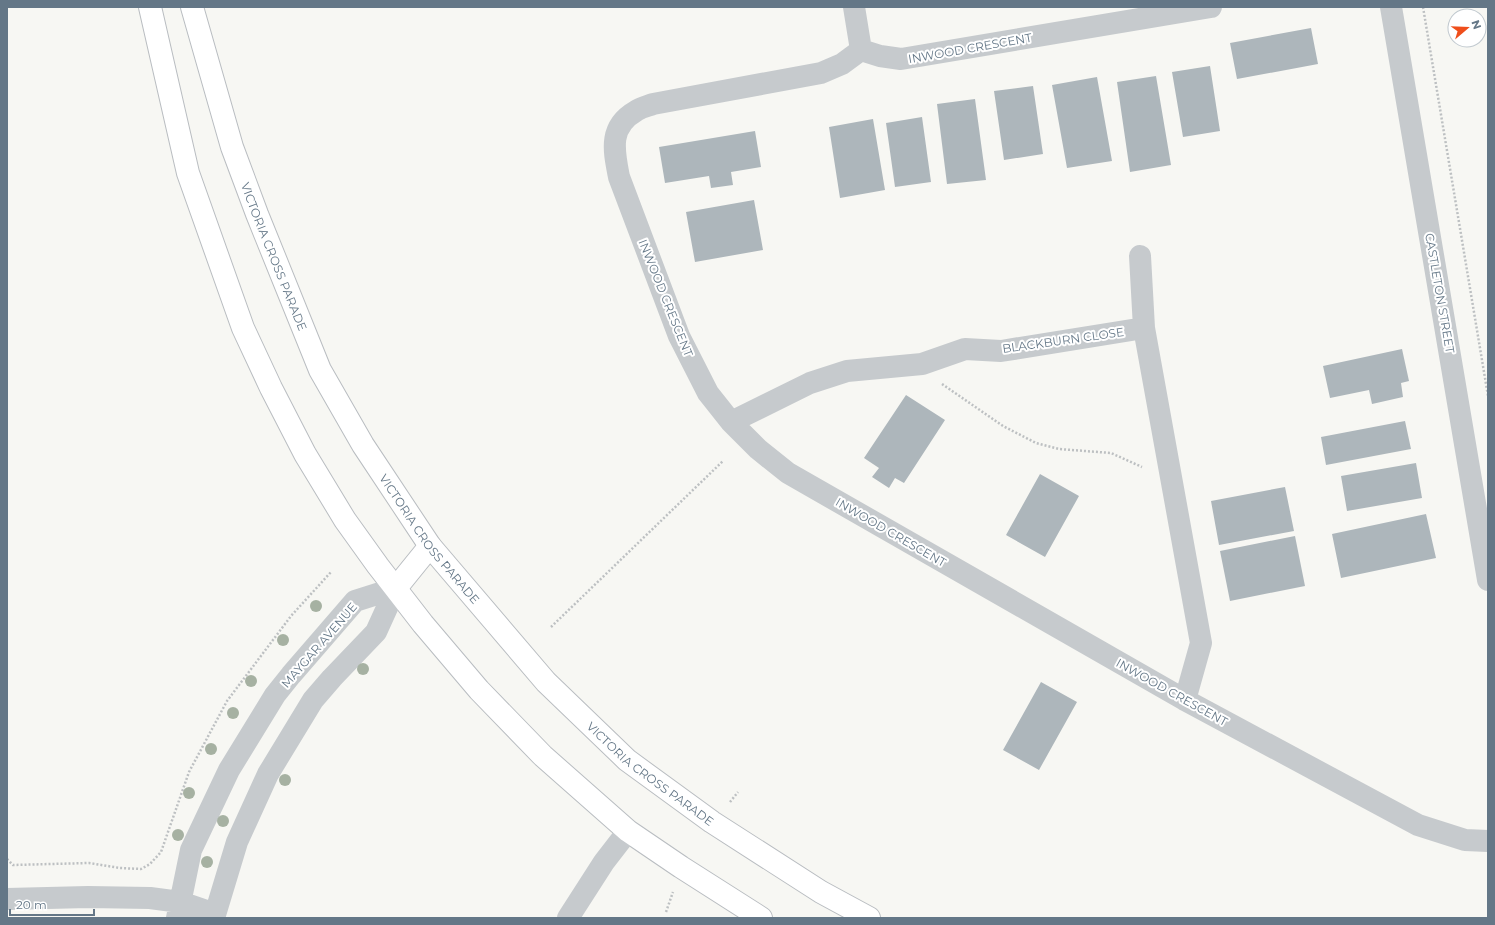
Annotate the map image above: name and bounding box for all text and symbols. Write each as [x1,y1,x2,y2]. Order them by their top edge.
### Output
north arrow [1447,8,1487,48]
text: N [1468,18,1485,31]
street label: INWOOD CRESCENT [907,30,1033,66]
street label: VICTORIA CROSS PARADE [238,180,311,333]
street label: CASTLETON STREET [1422,232,1458,354]
street label: INWOOD CRESCENT [636,237,696,359]
street label: BLACKBURN CLOSE [1001,324,1125,356]
street label: VICTORIA CROSS PARADE [377,471,483,607]
street label: INWOOD CRESCENT [833,494,949,570]
street label: MAYGAR AVENUE [278,599,360,691]
street label: INWOOD CRESCENT [1114,655,1231,729]
street label: VICTORIA CROSS PARADE [584,718,717,828]
scale bar [10,891,94,917]
text: 20 m [16,897,47,912]

